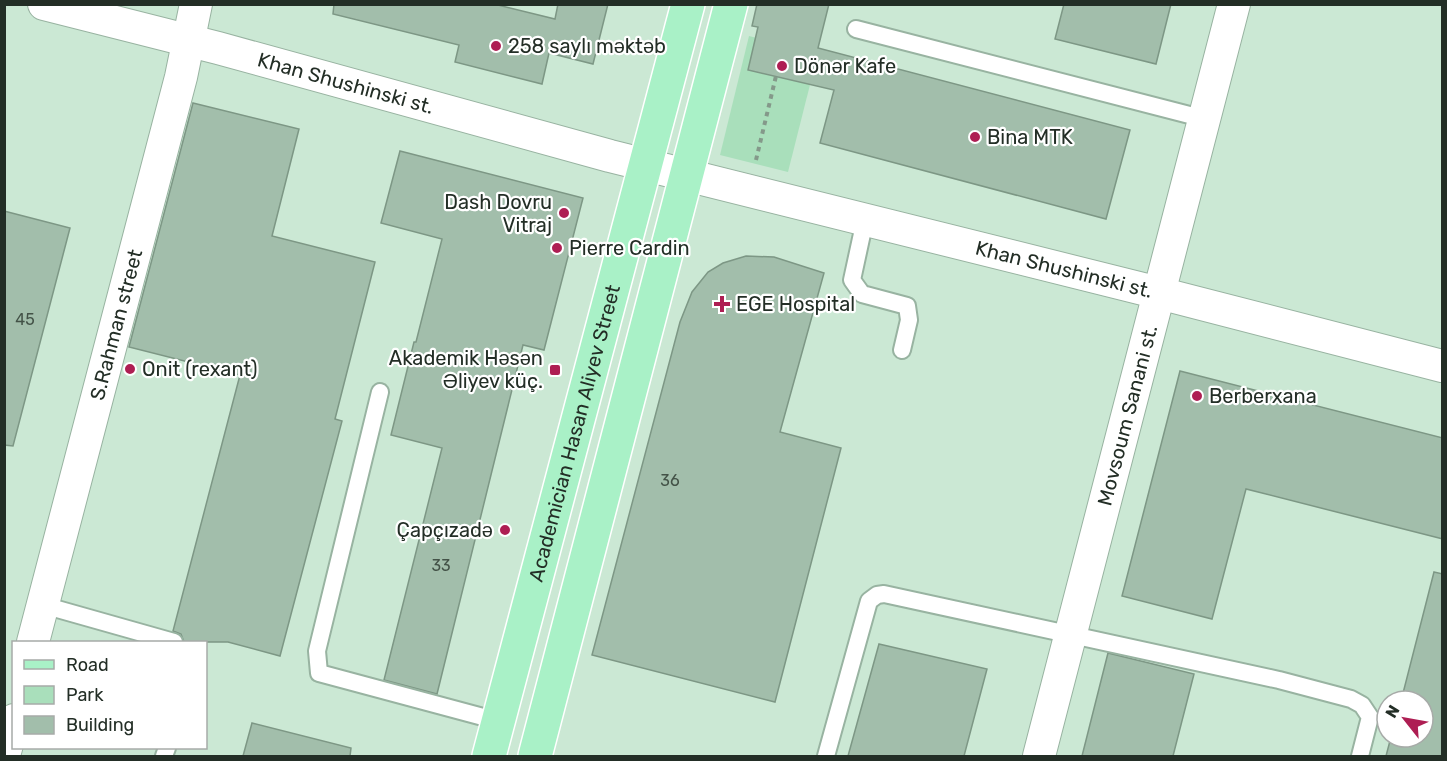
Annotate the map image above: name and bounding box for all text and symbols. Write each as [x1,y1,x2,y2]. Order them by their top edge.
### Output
place label: 258 saylı məktəb [508,34,666,58]
marker: 258 saylı məktəb [489,39,503,53]
street label: Khan Shushinski st. [255,48,437,119]
place label: Dönər Kafe [794,54,896,78]
marker: Dönər Kafe [775,59,789,73]
place label: Bina MTK [987,125,1073,149]
marker: Bina MTK [968,130,982,144]
place label: Dash Dovru Vitraj [444,190,552,237]
marker: Dash Dovru Vitraj [557,206,571,220]
place label: Pierre Cardin [569,236,690,260]
street label: Khan Shushinski st. [973,236,1155,303]
marker: Pierre Cardin [550,241,564,255]
street label: S.Rahman street [85,246,147,403]
street label: Academician Hasan Aliyev Street [524,282,625,584]
place label: EGE Hospital [736,292,855,316]
marker: EGE Hospital [713,295,731,313]
house number: 45 [15,310,35,329]
street label: Movsoum Sanani st. [1092,322,1162,508]
place label: Akademik Həsən Əliyev küç. [389,346,543,393]
place label: Onit (rexant) [142,357,258,381]
marker: Onit (rexant) [123,362,137,376]
marker: Akademik Həsən Əliyev küç. [548,363,562,377]
place label: Berberxana [1209,384,1317,408]
marker: Berberxana [1190,389,1204,403]
house number: 36 [660,471,680,490]
place label: Çapçızadə [397,518,493,542]
marker: Çapçızadə [498,523,512,537]
house number: 33 [431,556,451,575]
legend [12,641,207,749]
text: Road [66,654,109,676]
text: Park [66,684,104,706]
north arrow [1375,689,1435,749]
text: N [1381,702,1404,721]
text: Building [66,714,134,736]

